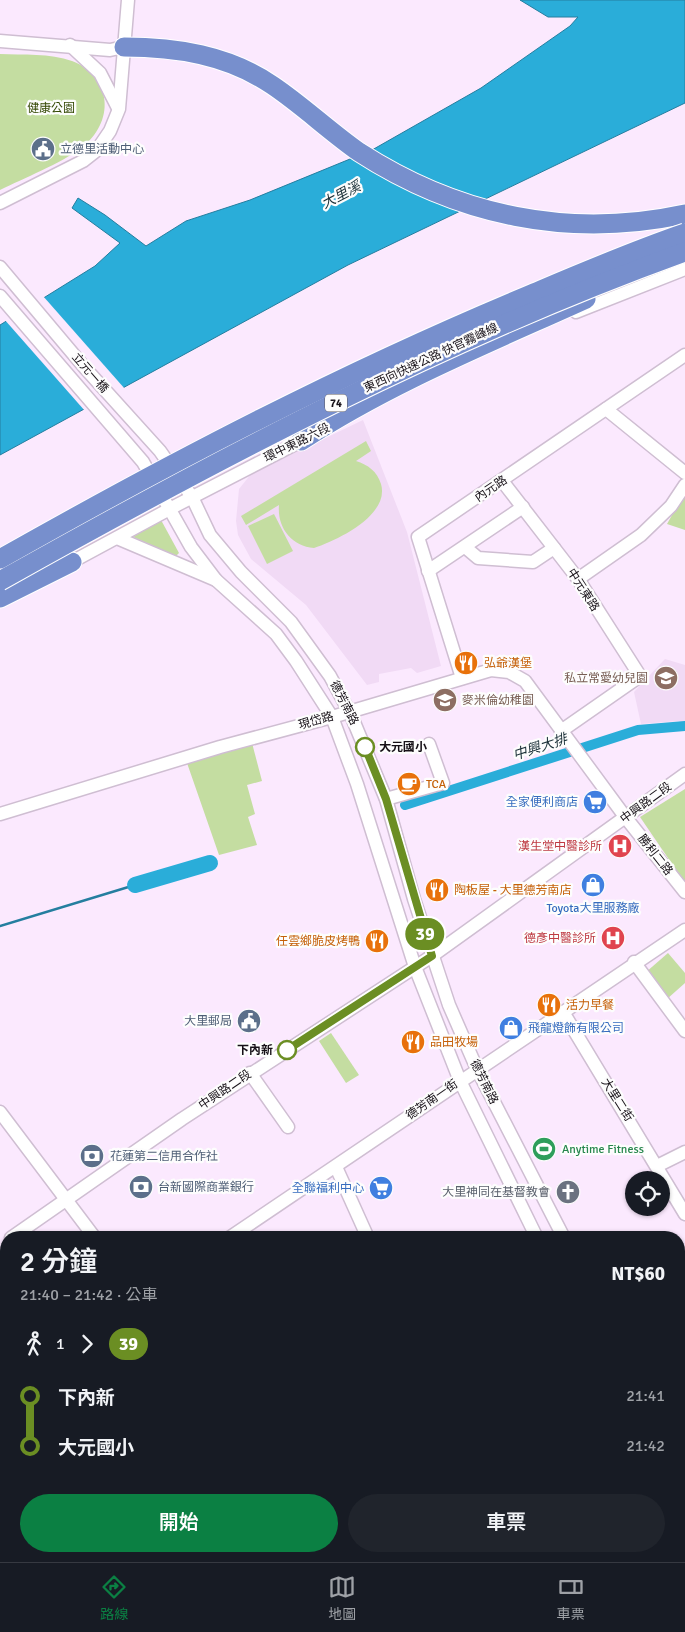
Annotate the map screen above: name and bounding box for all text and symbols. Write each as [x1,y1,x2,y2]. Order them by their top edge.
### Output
park label: 健康公園 [27,101,75,116]
public building icon: 立德里活動中心 [30,136,56,162]
place label: 立德里活動中心 [60,142,144,157]
water label: 大里溪 [318,177,365,212]
street label: 東西向快速公路 快官霧峰線 [361,320,501,396]
street label: 立元一橋 [69,350,111,396]
road number: 74 [325,394,347,412]
street label: 環中東路六段 [261,420,333,466]
street label: 內元路 [472,473,510,505]
street label: 中元東路 [564,566,602,614]
restaurant icon: 弘爺漢堡 [453,650,479,676]
place label: 弘爺漢堡 [484,656,532,671]
school or university icon: 私立常愛幼兒園 [653,665,679,691]
place label: 私立常愛幼兒園 [564,671,648,686]
street label: 德芳南路 [326,678,362,728]
school or university icon: 麥米倫幼稚園 [432,687,458,713]
place label: 麥米倫幼稚園 [462,693,534,708]
street label: 現岱路 [297,709,335,733]
water label: 中興大排 [511,730,571,764]
marker: 大元國小 [355,737,375,757]
place label: 大元國小 [379,740,427,755]
cafe icon: TCA [396,771,422,797]
place label: TCA [426,777,447,792]
street label: 中興路二段 [617,779,675,827]
supermarket icon: 全家便利商店 [582,789,608,815]
place label: 全家便利商店 [506,795,578,810]
street label: 勝利二路 [634,831,676,879]
hospital icon: 漢生堂中醫診所 [607,833,633,859]
place label: 漢生堂中醫診所 [518,839,602,854]
shop icon: Toyota大里服務廠 [580,872,606,898]
restaurant icon: 陶板屋 - 大里德芳南店 [424,877,450,903]
place label: 陶板屋 - 大里德芳南店 [454,883,571,898]
place label: Toyota大里服務廠 [547,901,639,916]
line badge: 39 [402,918,448,950]
text: 39 [415,923,435,945]
hospital icon: 德彥中醫診所 [600,925,626,951]
restaurant icon: 任雲鄉脆皮烤鴨 [364,928,390,954]
place label: 德彥中醫診所 [524,931,596,946]
place label: 任雲鄉脆皮烤鴨 [276,934,360,949]
restaurant icon: 活力早餐 [536,992,562,1018]
place label: 活力早餐 [566,998,614,1013]
public building icon: 大里郵局 [236,1008,262,1034]
place label: 大里郵局 [184,1014,232,1029]
shop icon: 飛龍燈飾有限公司 [498,1015,524,1041]
place label: 飛龍燈飾有限公司 [528,1021,624,1036]
restaurant icon: 品田牧場 [400,1029,426,1055]
place label: 品田牧場 [430,1035,478,1050]
marker: 下內新 [277,1040,297,1060]
place label: 下內新 [237,1043,273,1058]
street label: 德芳南路 [467,1057,501,1107]
street label: 中興路二段 [196,1067,254,1113]
street label: 大里二街 [598,1076,636,1124]
street label: 德芳南一街 [403,1077,461,1123]
sports icon: Anytime Fitness [531,1136,557,1162]
place label: Anytime Fitness [562,1142,644,1157]
bank icon: 花蓮第二信用合作社 [79,1143,105,1169]
place label: 花蓮第二信用合作社 [110,1149,218,1164]
map controls [625,1171,670,1216]
button: locate [625,1171,670,1216]
bank icon: 台新國際商業銀行 [128,1174,154,1200]
supermarket icon: 全聯福利中心 [368,1175,394,1201]
church icon: 大里神同在基督教會 [555,1179,581,1205]
place label: 台新國際商業銀行 [158,1180,254,1195]
place label: 全聯福利中心 [292,1181,364,1196]
place label: 大里神同在基督教會 [442,1185,550,1200]
text: 2 分鐘 [20,1245,97,1279]
text: NT$60 [611,1262,665,1286]
text: 21:40 – 21:42 · 公車 [20,1285,157,1305]
icon: walk [20,1330,48,1358]
icon: forward [73,1330,101,1358]
text: 39 [119,1333,138,1355]
text: 1 [56,1334,65,1354]
text: 下內新 [58,1386,115,1410]
text: 21:41 [626,1386,665,1406]
text: 大元國小 [58,1436,134,1460]
text: 21:42 [626,1436,665,1456]
button: 開始 [20,1494,338,1552]
button: 車票 [348,1494,665,1552]
tab: 路線 [100,1573,128,1623]
tab: 地圖 [328,1573,356,1623]
tab: 車票 [557,1573,585,1623]

